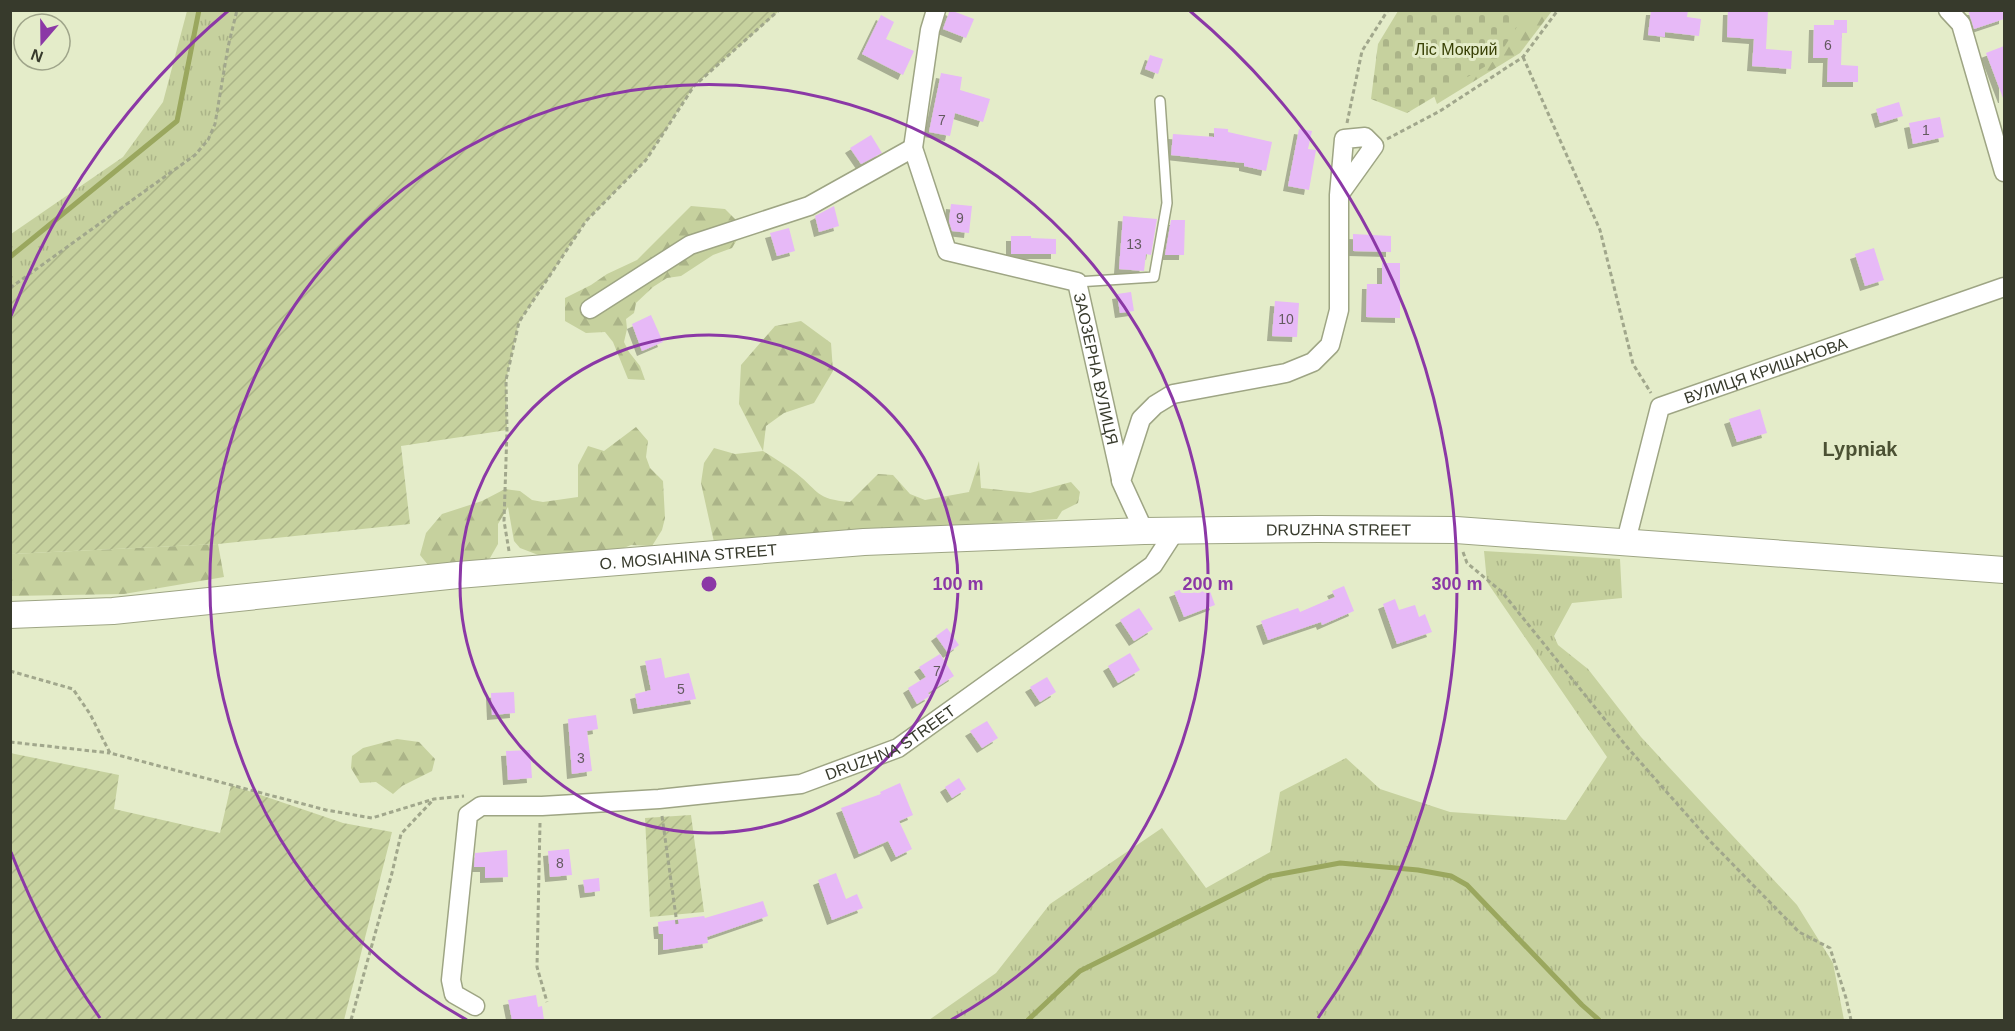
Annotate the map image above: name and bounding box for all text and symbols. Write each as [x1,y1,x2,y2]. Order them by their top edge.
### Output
north arrow [12,12,72,72]
house number: 6 [1824,37,1832,53]
park label: Ліс Мокрий [1415,41,1497,58]
text: N [29,46,45,66]
house number: 7 [938,112,946,128]
house number: 1 [1922,122,1930,138]
house number: 9 [956,210,964,226]
house number: 13 [1126,236,1142,252]
street label: ЗАОЗЕРНА ВУЛИЦЯ [1071,291,1121,446]
house number: 10 [1278,311,1294,327]
street label: ВУЛИЦЯ КРИШАНОВА [1682,334,1850,407]
district label: Lypniak [1823,438,1898,460]
street label: DRUZHNA STREET [1266,521,1411,539]
street label: O. MOSIAHINA STREET [599,541,778,572]
centre of rings [699,574,719,594]
text: 100 m [932,574,984,594]
text: 200 m [1182,574,1234,594]
text: 300 m [1431,574,1483,594]
house number: 7 [933,663,941,679]
house number: 5 [677,681,685,697]
street label: DRUZHNA STREET [823,702,959,783]
house number: 3 [577,750,585,766]
house number: 8 [556,855,564,871]

